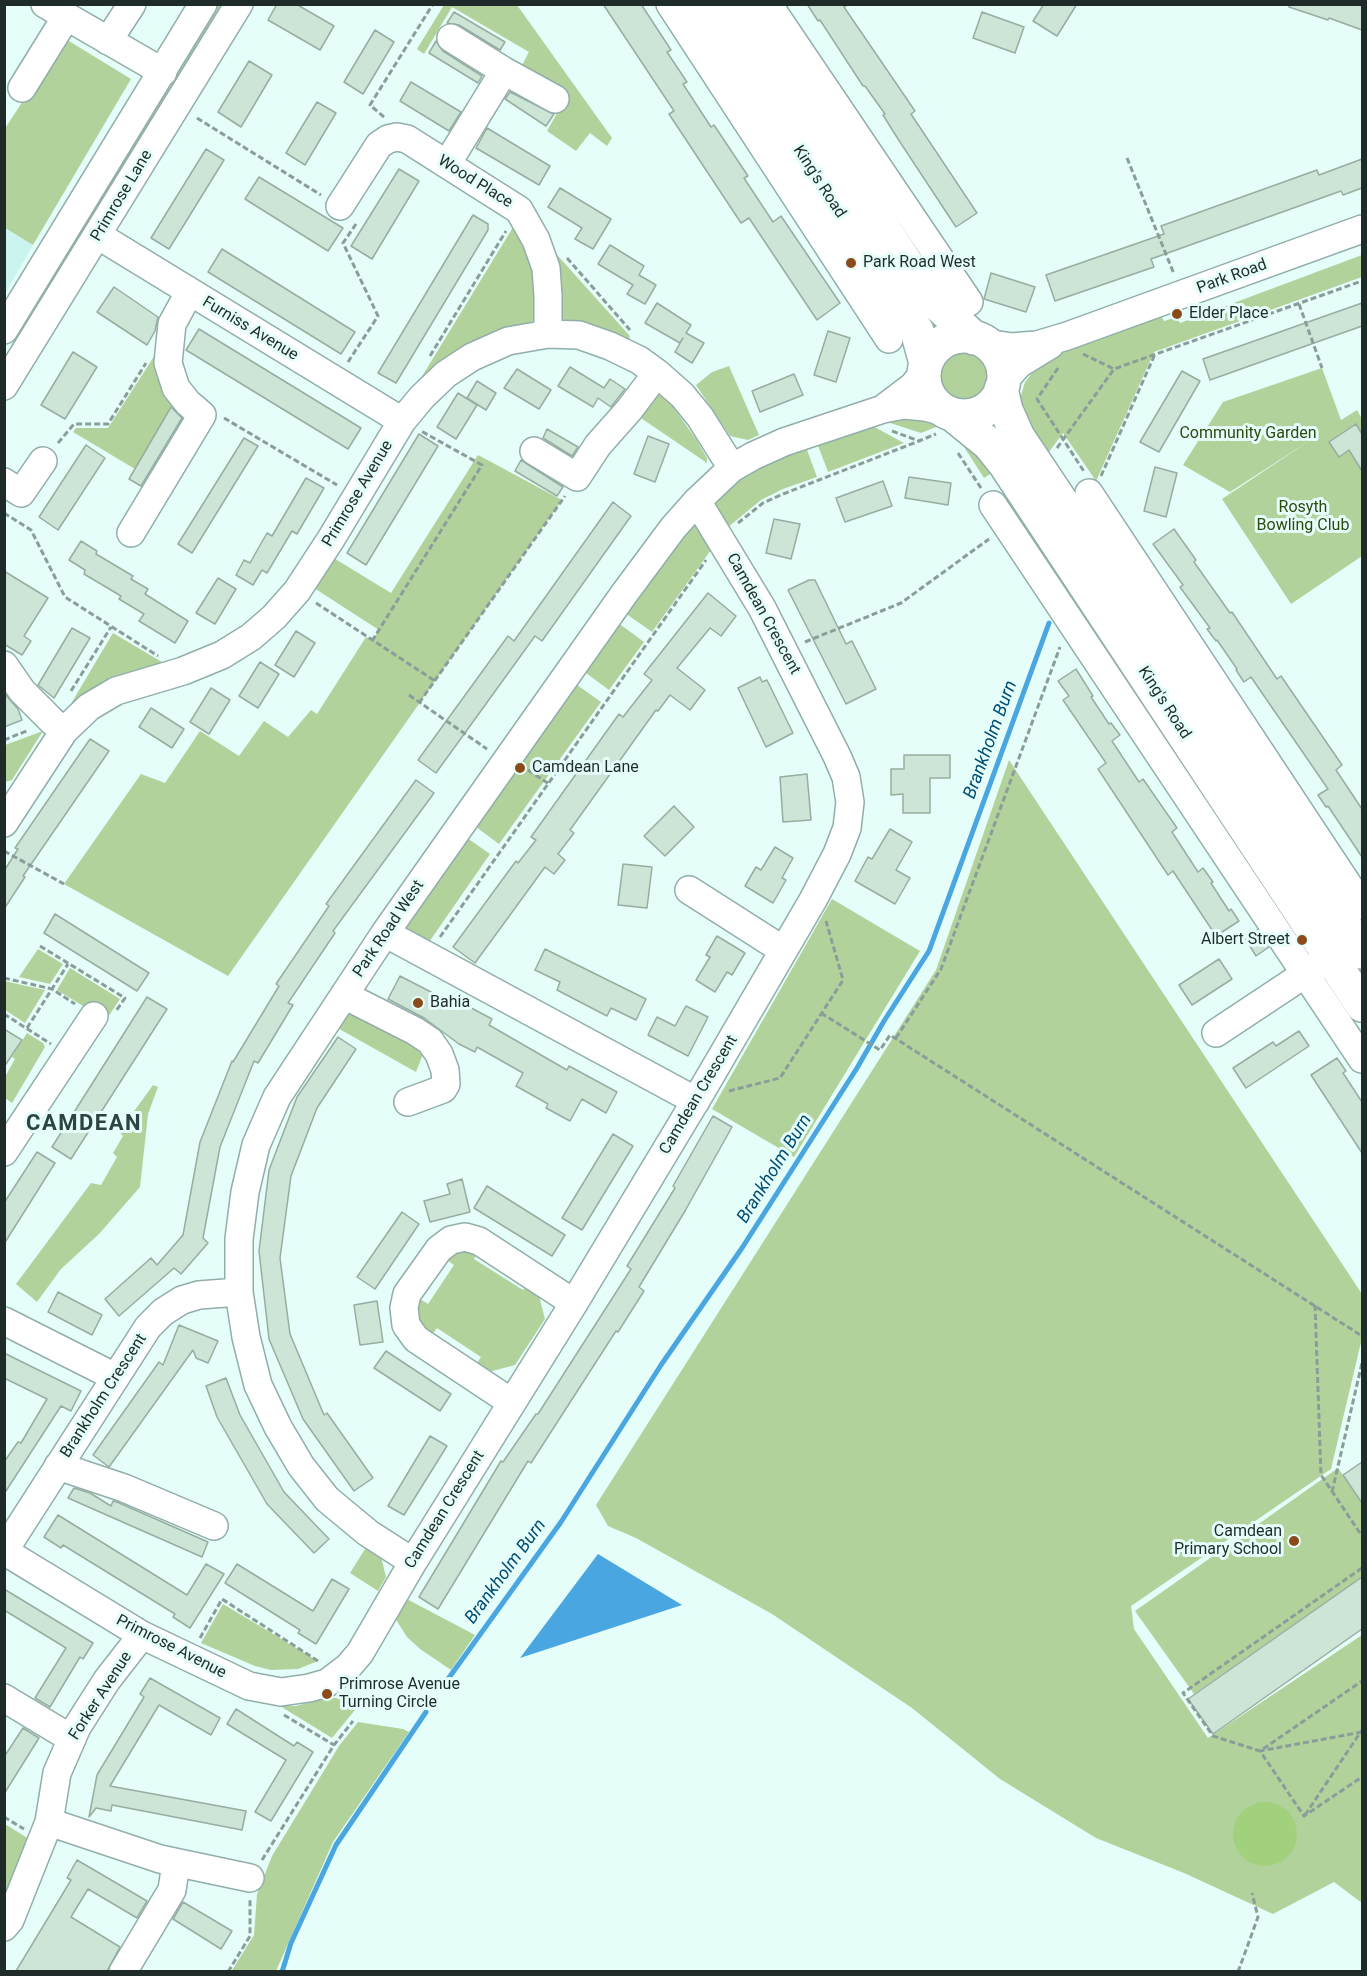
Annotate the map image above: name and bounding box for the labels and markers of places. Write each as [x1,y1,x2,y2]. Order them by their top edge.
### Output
place label: Park Road West [863,253,976,273]
marker: Park Road West [844,256,858,270]
place label: Elder Place [1189,304,1268,324]
marker: Elder Place [1170,307,1184,321]
place label: Camdean Lane [532,758,639,778]
marker: Camdean Lane [513,761,527,775]
place label: Albert Street [1201,930,1290,950]
marker: Albert Street [1295,933,1309,947]
place label: Bahia [430,993,470,1013]
marker: Bahia [411,996,425,1010]
place label: Camdean Primary School [1174,1522,1282,1560]
marker: Camdean Primary School [1287,1534,1301,1548]
place label: Primrose Avenue Turning Circle [339,1675,460,1713]
marker: Primrose Avenue Turning Circle [320,1687,334,1701]

